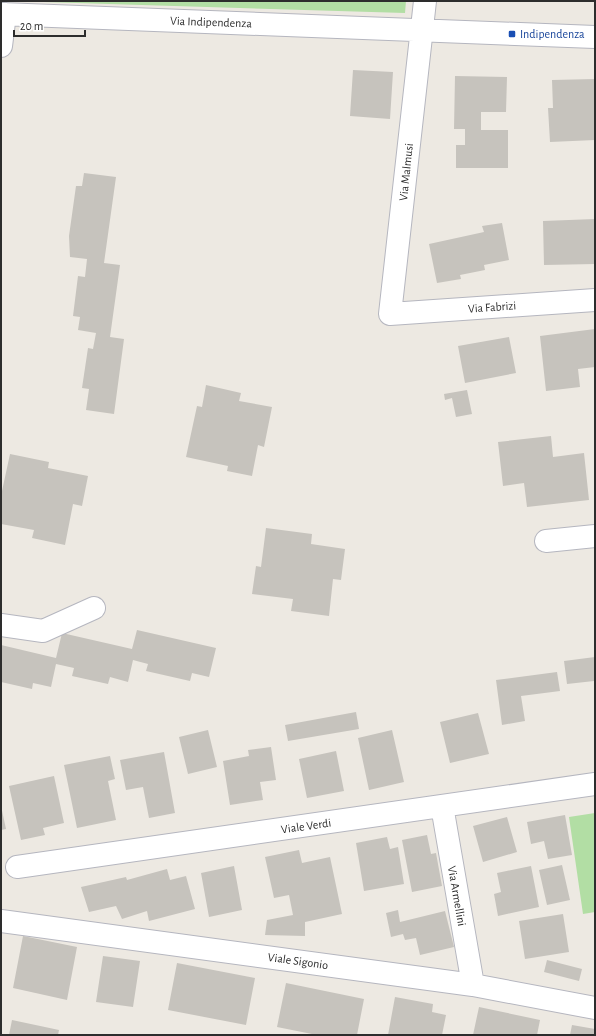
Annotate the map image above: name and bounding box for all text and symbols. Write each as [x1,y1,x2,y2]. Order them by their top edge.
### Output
scale bar [14,12,85,38]
street label: Via Indipendenza [170,15,253,29]
text: 20 m [20,20,43,32]
place label: Indipendenza [520,28,585,40]
marker: Indipendenza [507,29,517,39]
street label: Via Malmusi [397,142,415,202]
street label: Via Fabrizi [467,299,517,315]
street label: Viale Verdi [280,817,332,835]
street label: Via Armellini [446,865,468,927]
street label: Viale Sigonio [267,951,329,971]

